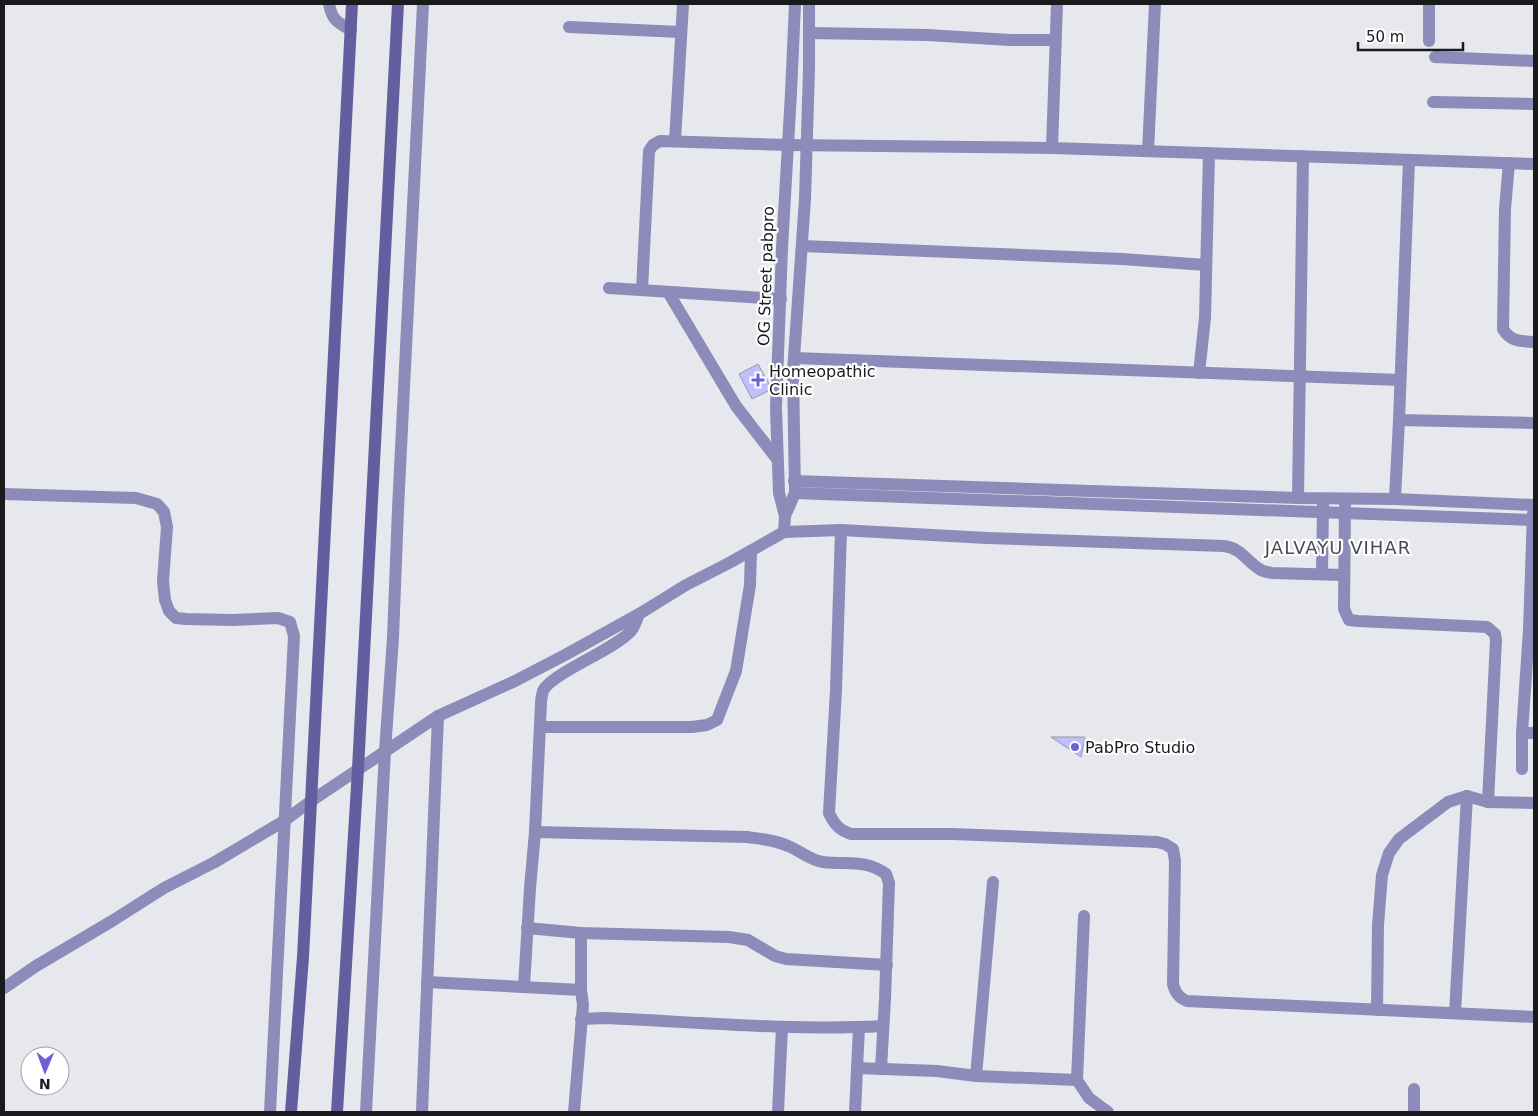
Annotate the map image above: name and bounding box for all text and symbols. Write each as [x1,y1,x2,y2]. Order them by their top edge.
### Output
scale bar [1358,20,1463,52]
text: 50 m [1366,28,1404,46]
street label: OG Street pabpro [754,206,778,346]
place label: Homeopathic Clinic [769,362,876,399]
marker: Homeopathic Clinic [751,373,765,387]
district label: JALVAYU VIHAR [1264,537,1411,558]
place label: PabPro Studio [1085,738,1195,757]
marker: PabPro Studio [1069,741,1081,753]
north arrow [20,1046,70,1096]
text: N [39,1076,51,1092]

